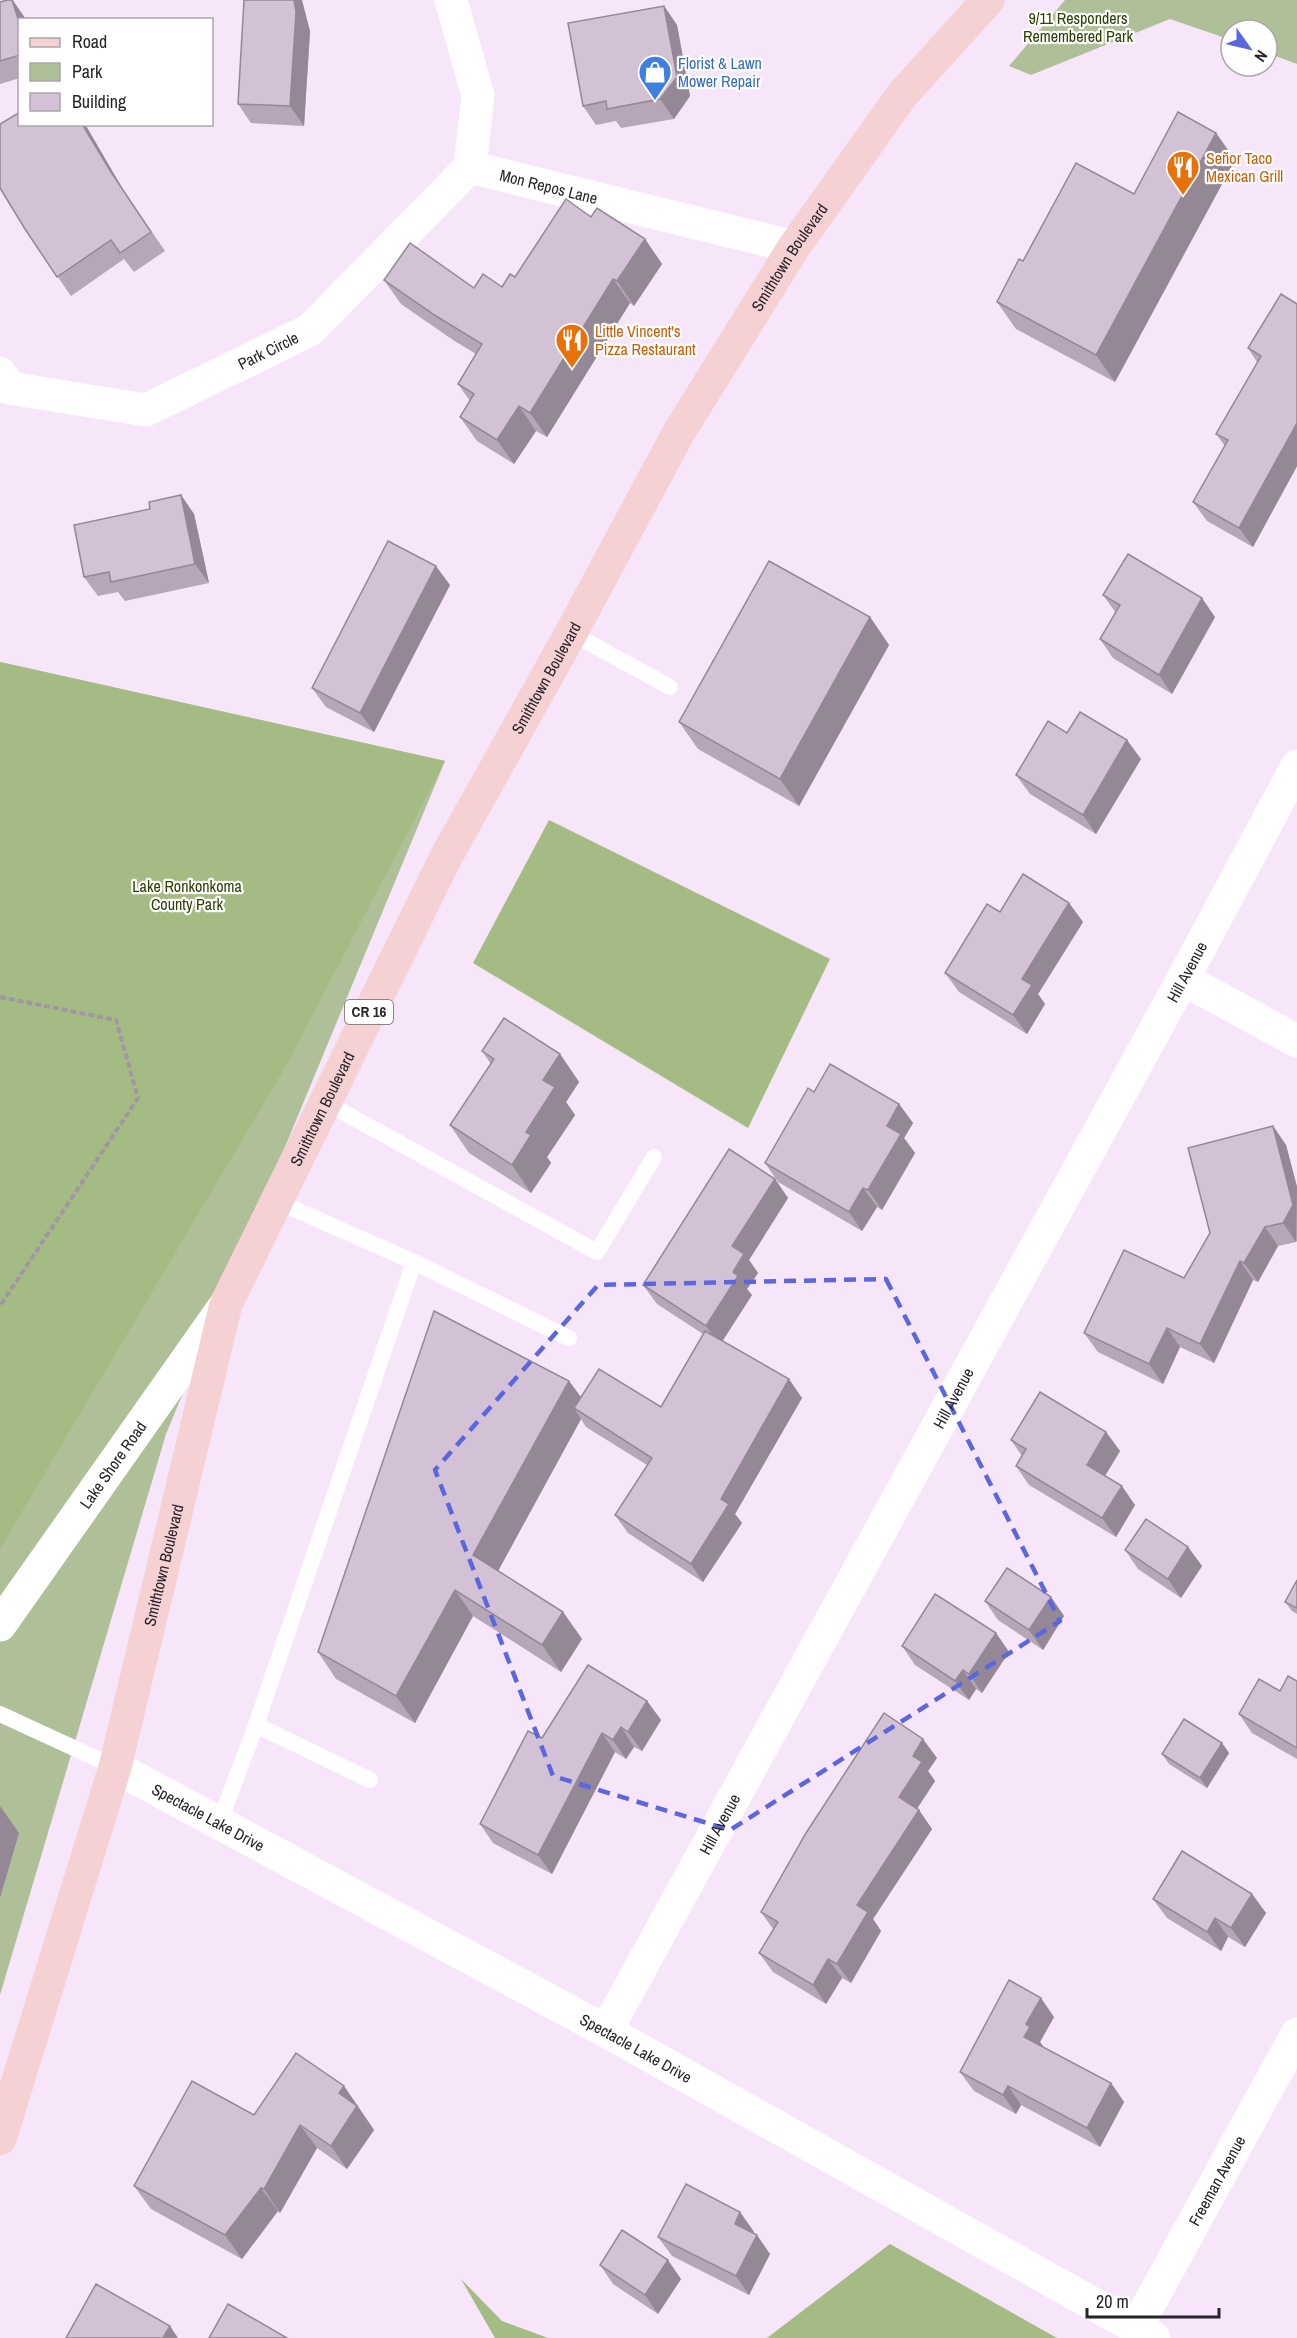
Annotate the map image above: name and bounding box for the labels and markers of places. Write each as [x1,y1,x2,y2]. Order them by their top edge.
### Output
place label: Florist & Lawn Mower Repair [678,52,762,92]
shop icon: Florist & Lawn Mower Repair [637,54,673,101]
place label: Señor Taco Mexican Grill [1206,147,1283,187]
restaurant icon: Señor Taco Mexican Grill [1165,149,1201,196]
place label: Little Vincent's Pizza Restaurant [595,320,696,360]
restaurant icon: Little Vincent's Pizza Restaurant [554,322,590,369]

